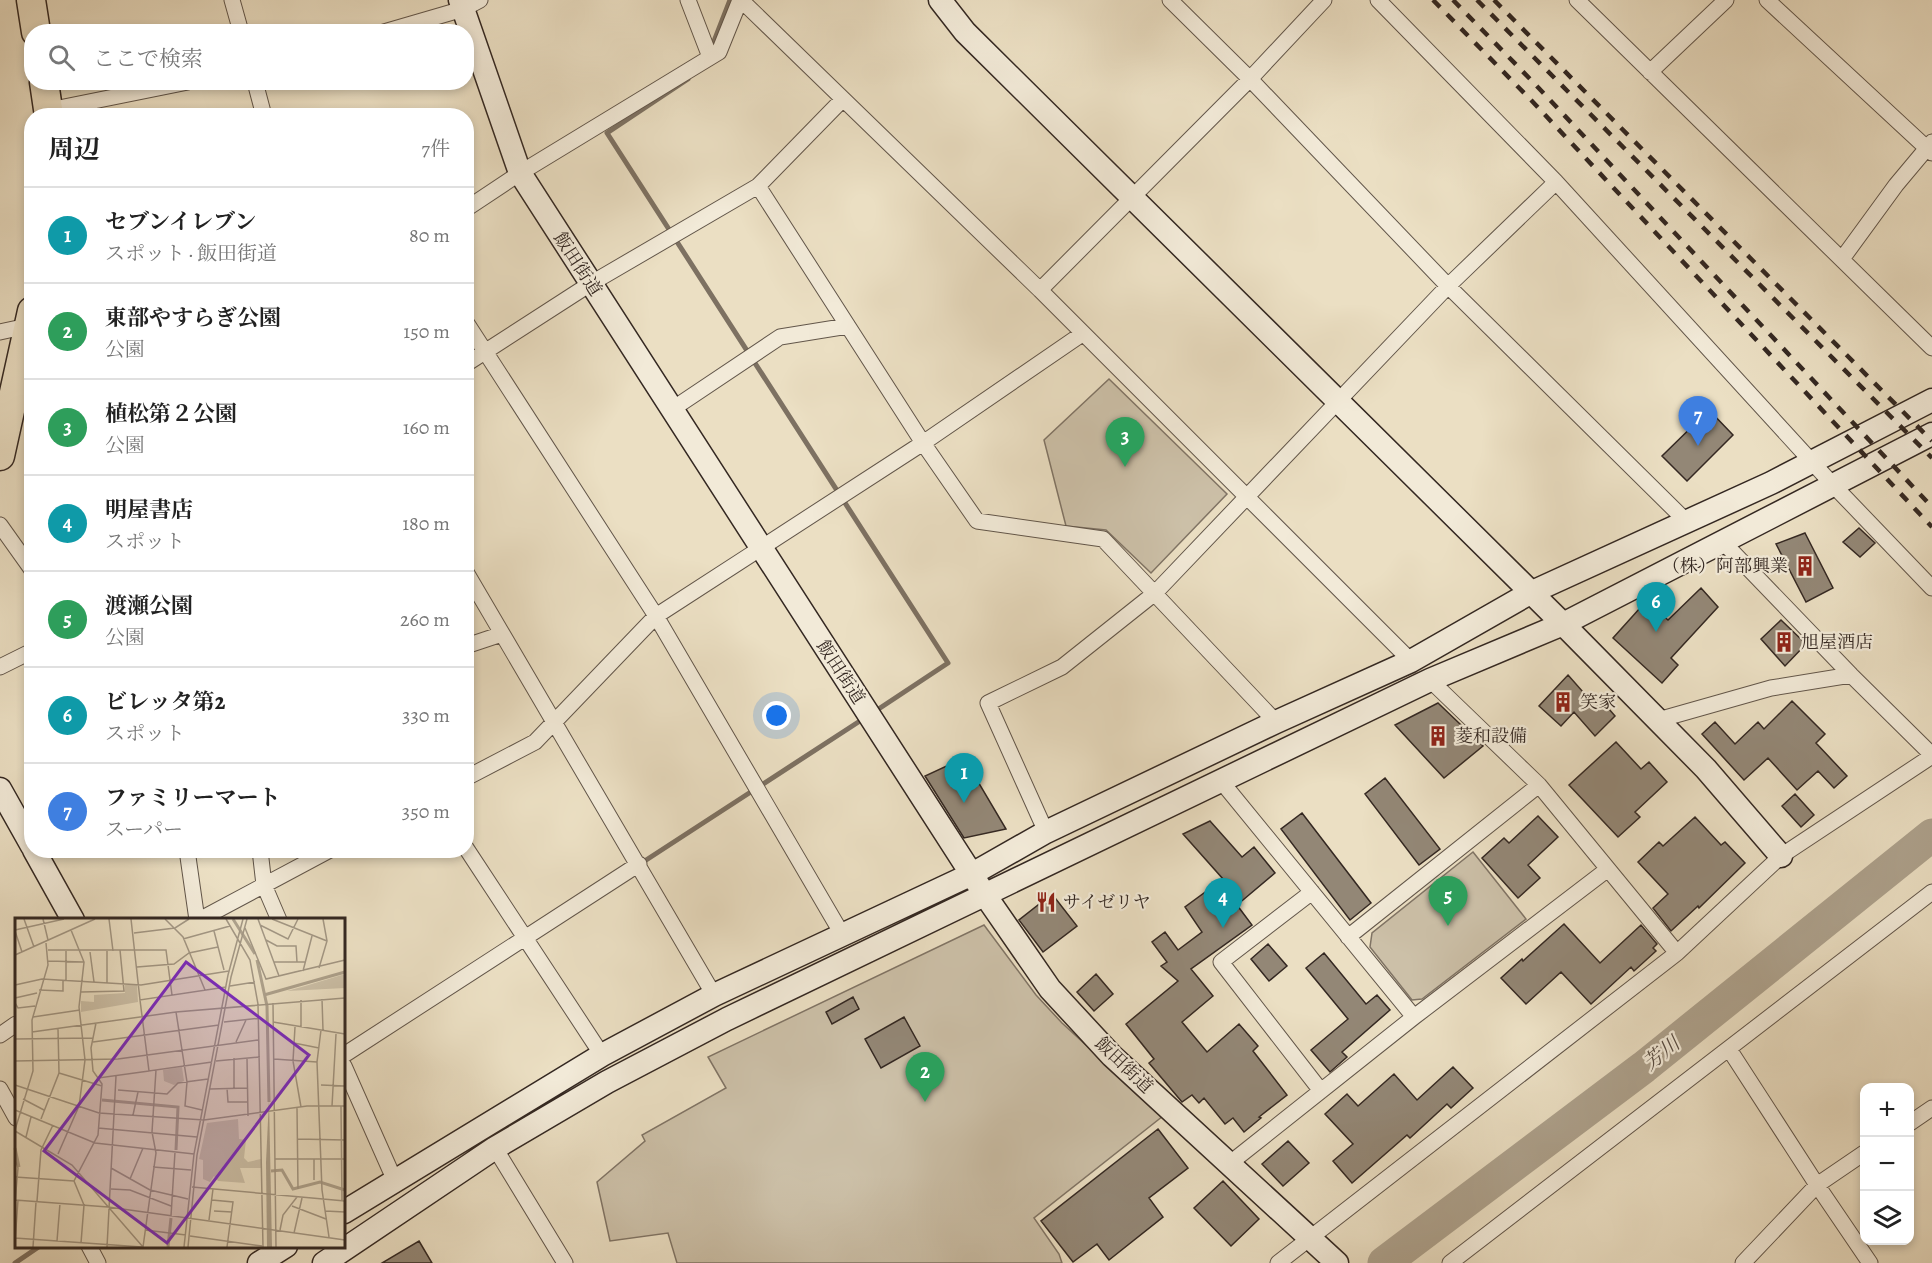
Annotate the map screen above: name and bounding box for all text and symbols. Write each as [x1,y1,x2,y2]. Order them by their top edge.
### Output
search box [24,24,474,90]
icon: search [45,41,78,74]
text: ここで検索 [93,44,203,74]
text: 周辺 [48,132,100,167]
text: 7件 [422,135,450,162]
text: セブンイレブン [105,207,256,237]
text: 1 [64,222,71,249]
text: 80 m [409,222,450,249]
street label: 飯田街道 [548,227,608,301]
text: スポット · 飯田街道 [105,240,277,267]
text: 東部やすらぎ公園 [105,303,281,333]
text: 2 [63,318,72,345]
text: 150 m [403,318,450,345]
text: 公園 [105,336,145,363]
pin: 7 [1678,396,1718,446]
text: 植松第２公園 [105,399,237,429]
text: 3 [63,414,72,441]
text: 160 m [403,414,450,441]
pin: 3 [1106,418,1144,467]
text: 公園 [105,432,145,459]
text: 明屋書店 [105,495,193,525]
text: 4 [63,510,72,537]
text: 180 m [402,510,450,537]
text: スポット [105,528,185,555]
place label: （株）阿部興業 [1662,554,1788,578]
building icon: （株）阿部興業 [1793,554,1817,578]
pin: 6 [1636,582,1676,632]
text: 渡瀬公園 [105,591,193,621]
text: 5 [63,606,72,633]
text: 260 m [400,606,450,633]
text: 公園 [105,624,145,651]
building icon: 旭屋酒店 [1772,630,1796,654]
place label: 旭屋酒店 [1801,630,1873,654]
street label: 飯田街道 [811,635,871,709]
text: ビレッタ第2 [105,687,225,717]
building icon: 笑家 [1551,690,1575,714]
place label: 笑家 [1580,690,1616,714]
your location [762,701,791,730]
text: 6 [63,702,72,729]
text: 330 m [402,702,450,729]
text: スポット [105,720,185,747]
building icon: 菱和設備 [1426,724,1450,748]
place label: 菱和設備 [1455,724,1527,748]
pin: 1 [944,754,984,803]
text: ファミリーマート [105,783,281,813]
text: 7 [63,798,72,825]
text: 350 m [402,798,450,825]
text: スーパー [105,816,183,843]
pin: 5 [1428,876,1468,926]
pin: 4 [1204,878,1242,928]
restaurant icon: サイゼリヤ [1034,890,1058,914]
place label: サイゼリヤ [1063,890,1151,914]
inset map [15,918,345,1248]
water label: 芳川 [1637,1029,1687,1076]
street label: 飯田街道 [1090,1031,1158,1099]
pin: 2 [906,1052,944,1102]
map controls [1860,1083,1914,1245]
button: + [1860,1083,1914,1137]
button: − [1860,1137,1914,1191]
button: layers [1860,1191,1914,1245]

